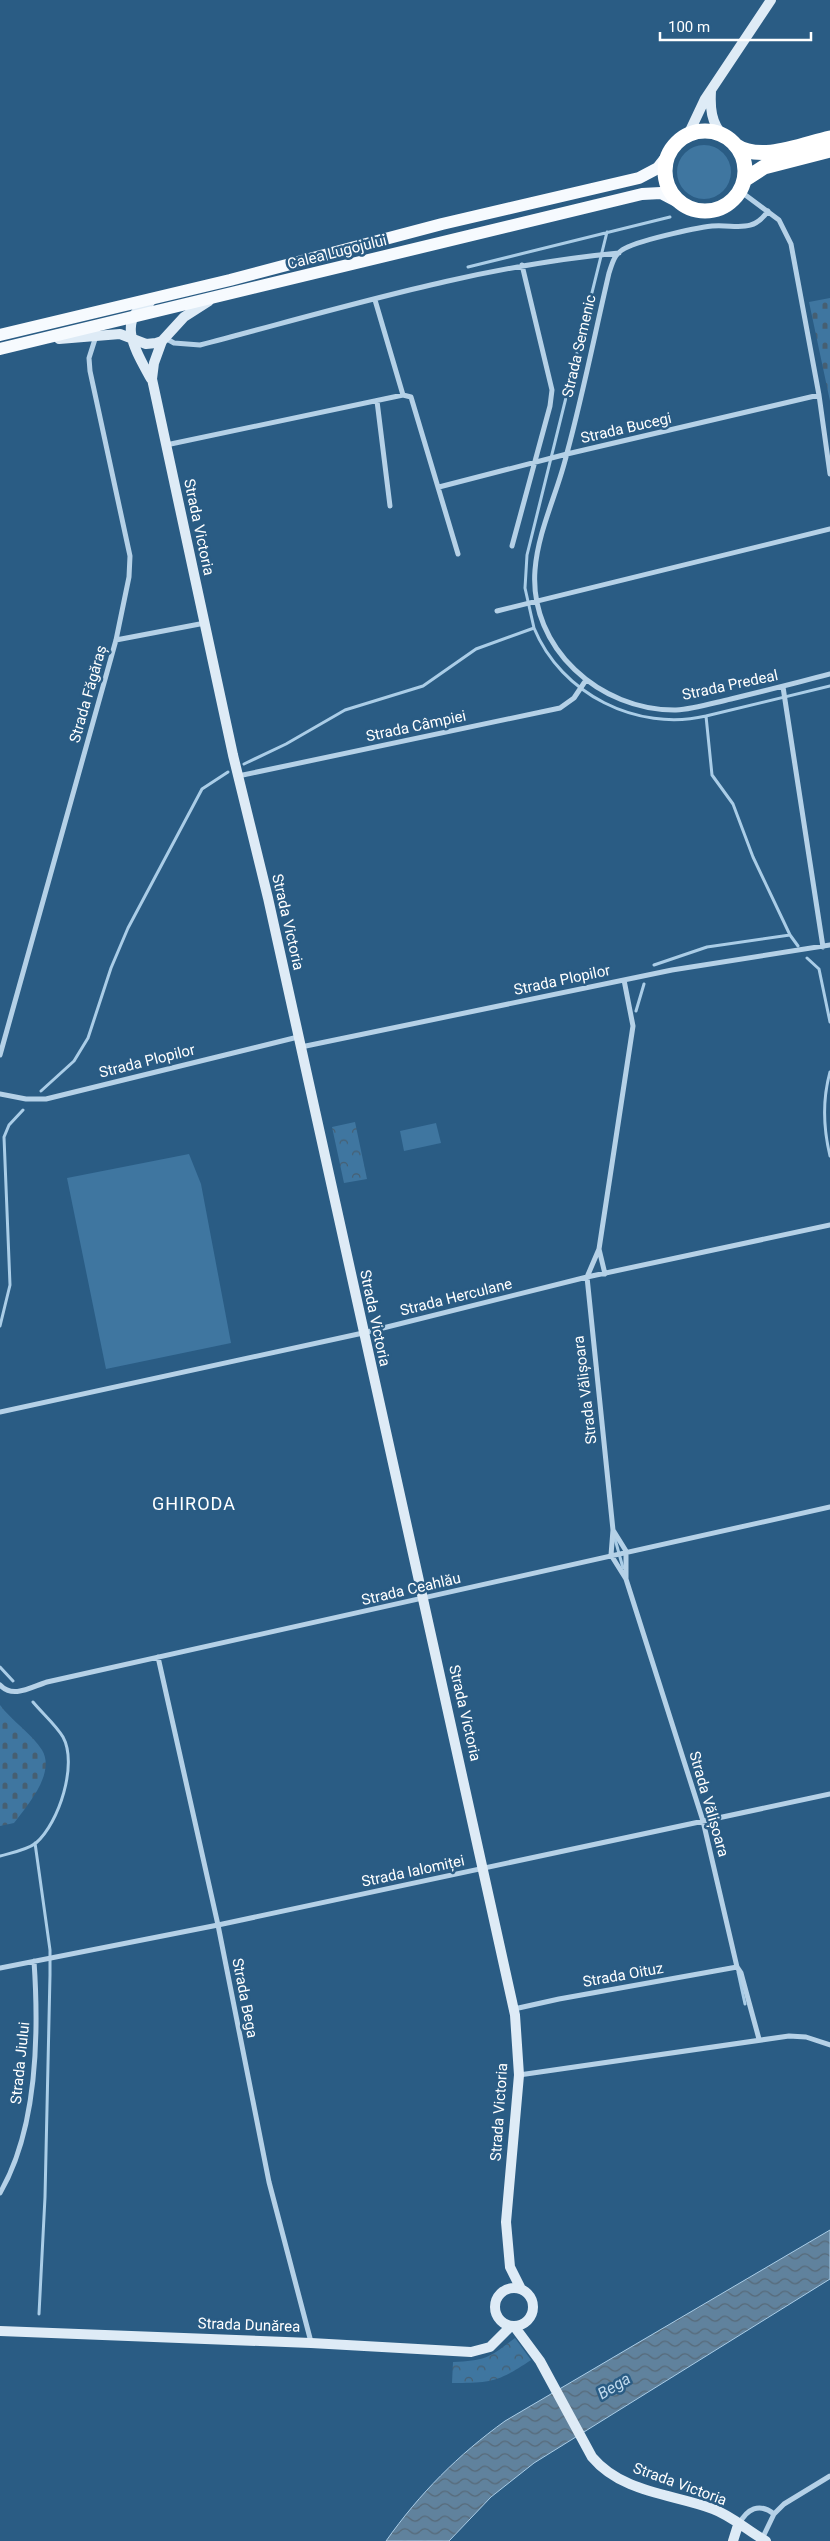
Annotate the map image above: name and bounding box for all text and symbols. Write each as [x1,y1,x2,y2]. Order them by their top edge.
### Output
scale bar [660,10,811,42]
text: 100 m [668,18,710,36]
street label: Calea Lugojului [285,231,389,273]
street label: Strada Semenic [558,293,600,399]
street label: Strada Bucegi [579,409,673,447]
street label: Strada Victoria [180,477,218,577]
street label: Strada Făgăraș [65,643,111,745]
street label: Strada Predeal [680,666,780,704]
street label: Strada Câmpiei [364,707,468,745]
street label: Strada Victoria [268,872,308,972]
street label: Strada Plopilor [512,961,612,999]
street label: Strada Plopilor [97,1040,197,1082]
street label: Strada Victoria [356,1268,394,1368]
street label: Strada Herculane [398,1274,514,1320]
street label: Strada Vălișoara [569,1335,601,1445]
district label: GHIRODA [152,1493,236,1514]
street label: Strada Ceahlău [360,1569,462,1609]
street label: Strada Victoria [445,1663,485,1763]
street label: Strada Vălișoara [685,1749,733,1859]
street label: Strada Ialomiței [360,1851,466,1891]
street label: Strada Bega [228,1957,262,2039]
street label: Strada Oituz [581,1959,665,1991]
street label: Strada Jiului [7,2021,33,2105]
street label: Strada Victoria [487,2062,511,2162]
street label: Strada Dunărea [197,2314,301,2336]
water label: Bega [594,2369,634,2403]
street label: Strada Victoria [631,2459,729,2509]

